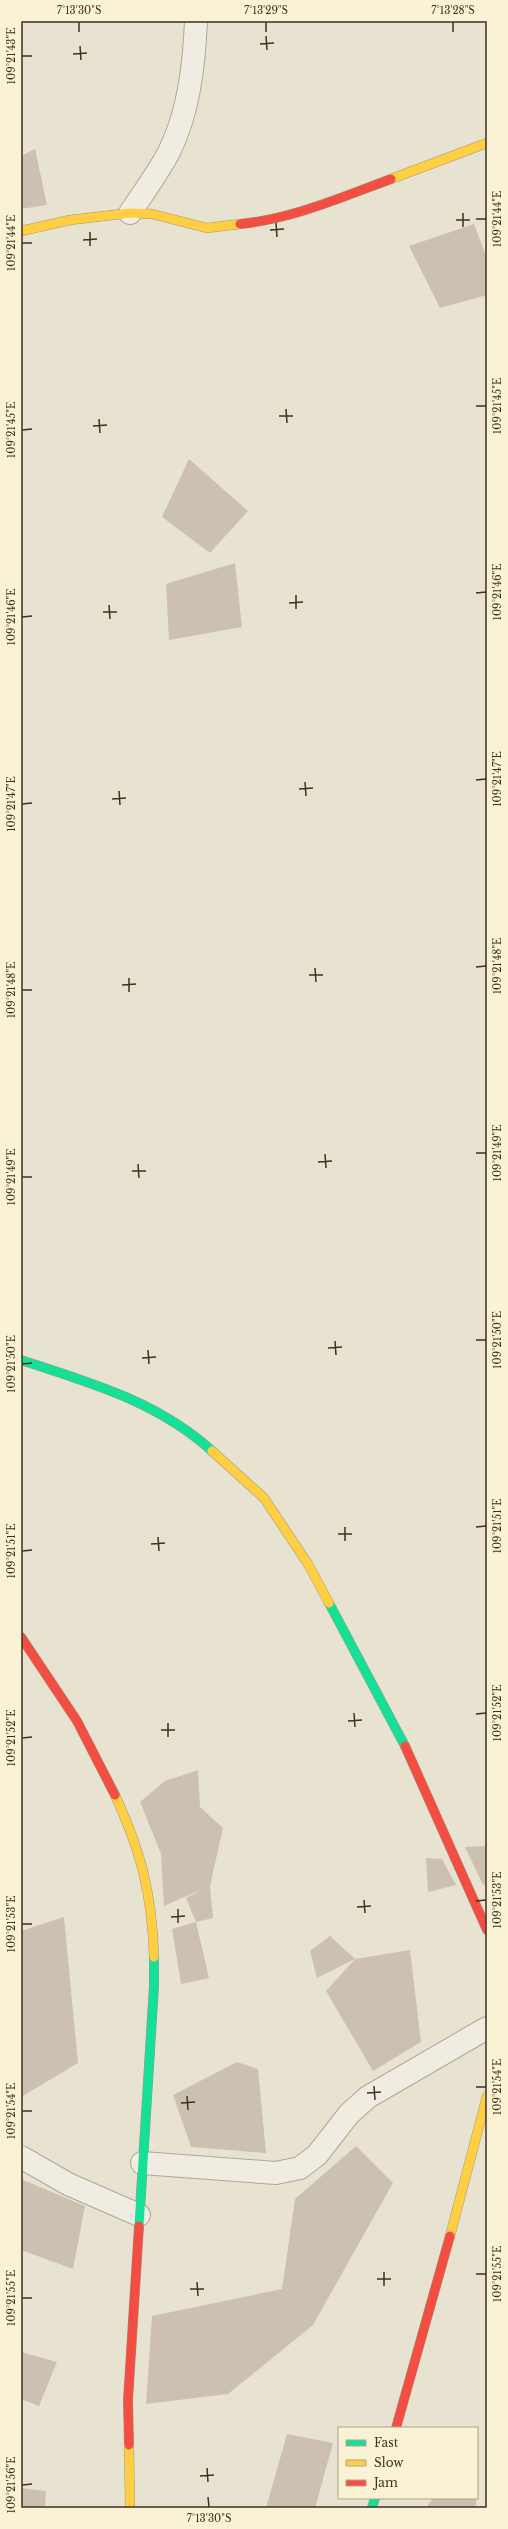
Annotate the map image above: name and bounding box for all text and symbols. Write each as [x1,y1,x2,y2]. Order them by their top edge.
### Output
text: 7°13'30"S [57,4,101,17]
text: 7°13'29"S [244,4,288,17]
text: 7°13'28"S [431,4,475,17]
text: 109°21'43"E [5,28,18,84]
text: 109°21'44"E [491,191,504,247]
text: 109°21'44"E [5,215,18,271]
text: 109°21'45"E [491,378,504,434]
text: 109°21'45"E [5,402,18,458]
text: 109°21'46"E [491,563,504,621]
text: 109°21'46"E [5,588,18,646]
text: 109°21'47"E [491,751,504,807]
text: 109°21'47"E [5,776,18,832]
text: 109°21'48"E [491,938,504,994]
text: 109°21'48"E [5,962,18,1018]
text: 109°21'49"E [491,1124,504,1182]
text: 109°21'49"E [5,1148,18,1206]
text: 109°21'50"E [491,1311,504,1369]
text: 109°21'50"E [5,1335,18,1393]
text: 109°21'51"E [491,1498,504,1554]
text: 109°21'51"E [5,1523,18,1579]
text: 109°21'52"E [491,1685,504,1741]
text: 109°21'52"E [5,1710,18,1766]
text: 109°21'53"E [491,1872,504,1928]
text: 109°21'53"E [5,1896,18,1952]
text: 109°21'54"E [491,2059,504,2115]
text: 109°21'54"E [5,2083,18,2139]
text: 109°21'55"E [491,2246,504,2302]
text: 109°21'55"E [5,2270,18,2326]
legend [338,2427,478,2499]
text: Fast [374,2435,399,2450]
text: Slow [374,2455,404,2470]
text: 109°21'56"E [5,2456,18,2514]
text: Jam [372,2475,398,2490]
text: 7°13'30"S [187,2512,231,2525]

